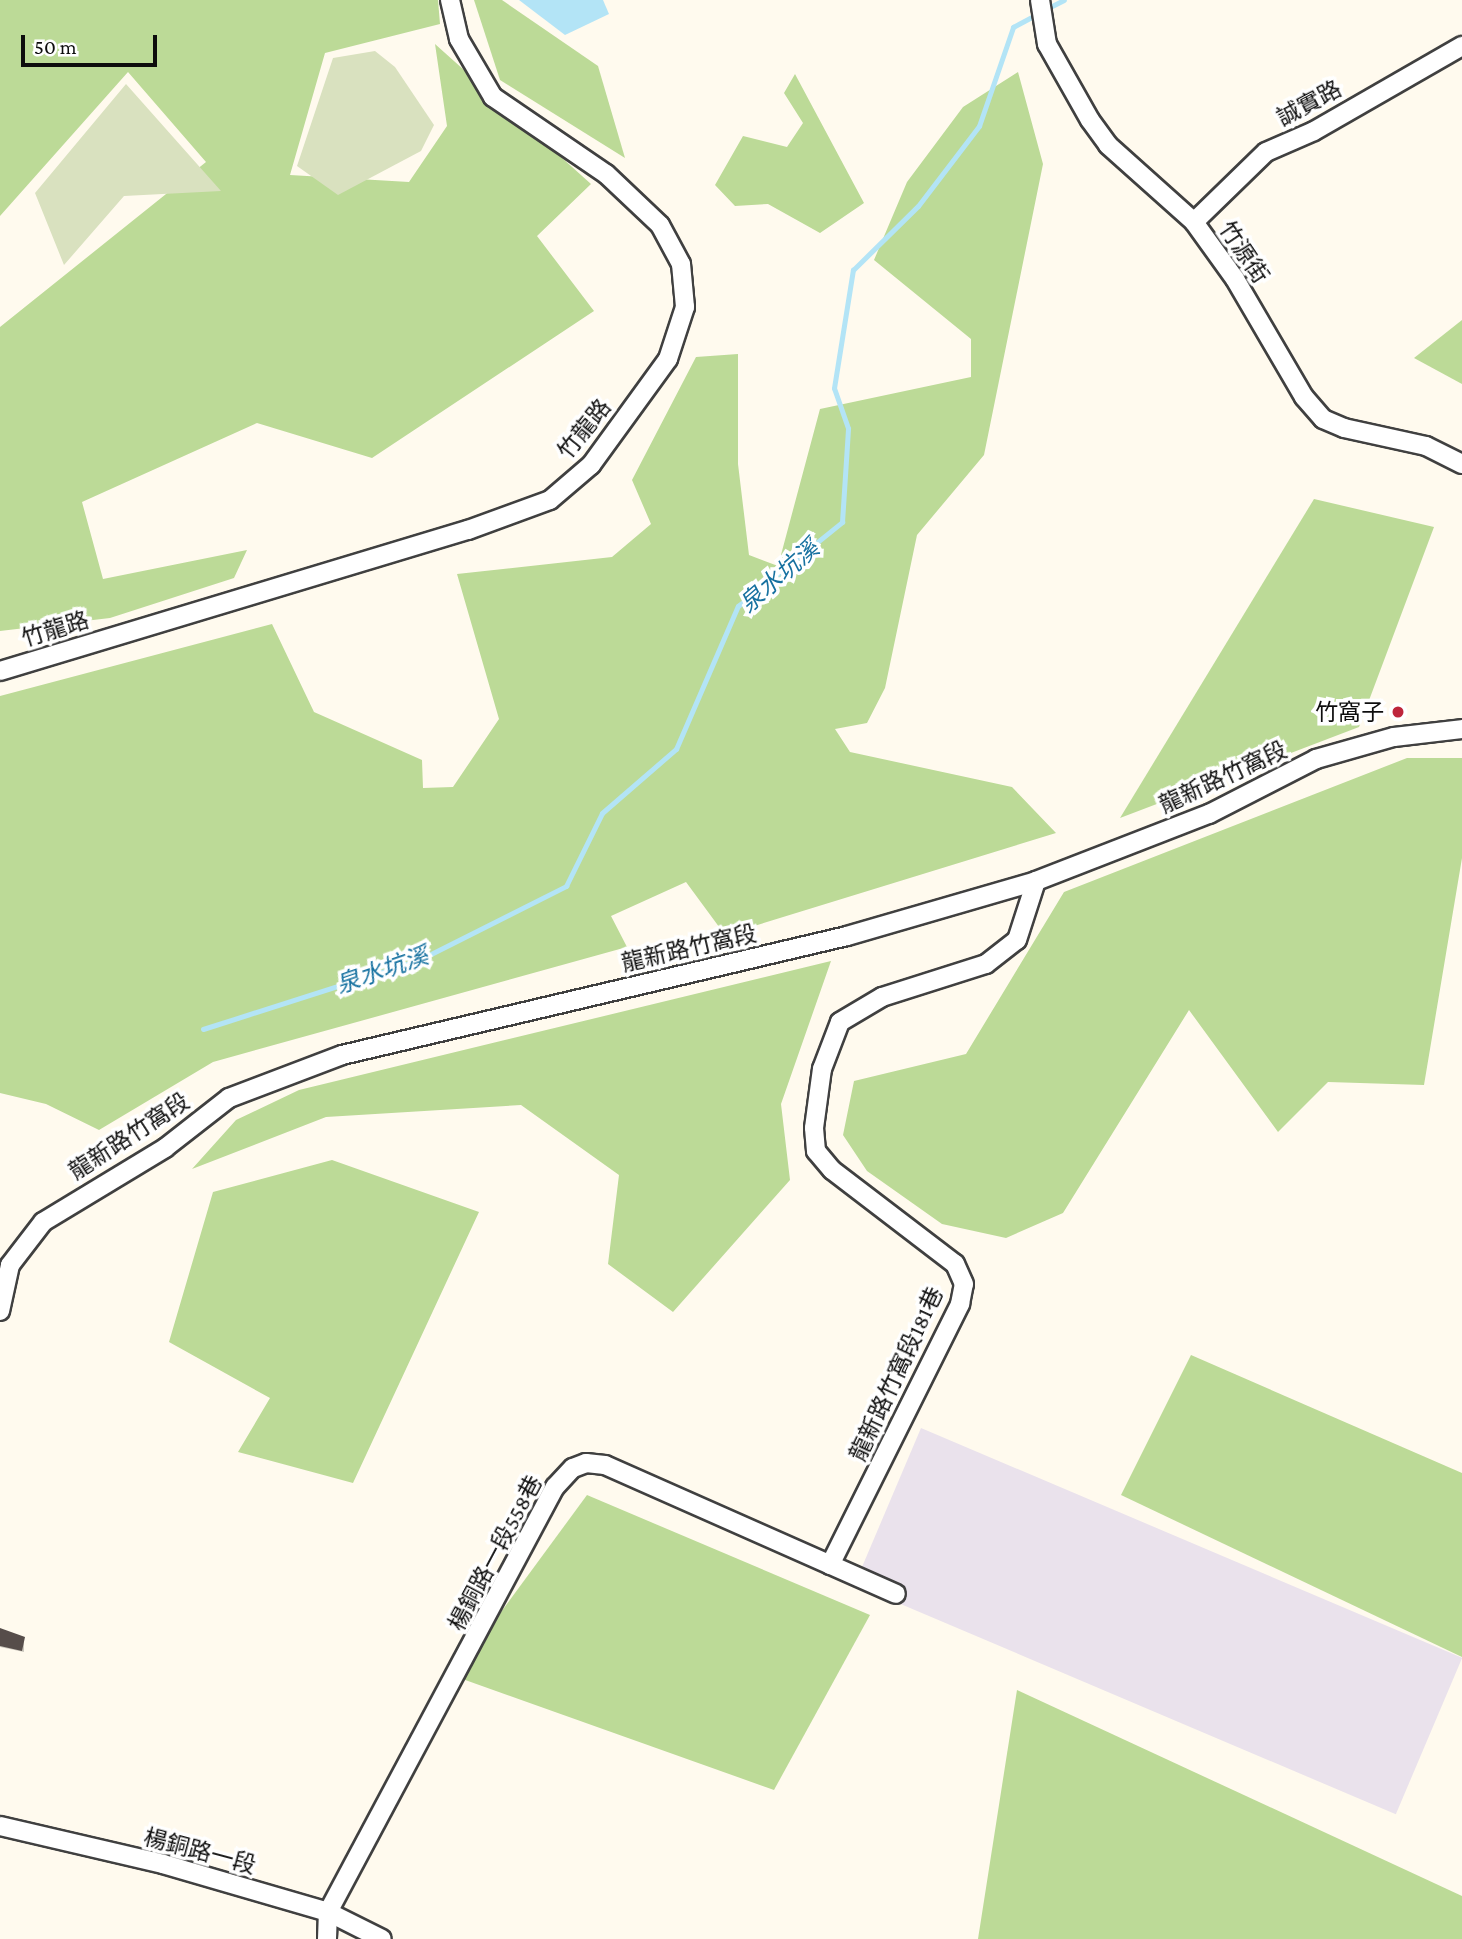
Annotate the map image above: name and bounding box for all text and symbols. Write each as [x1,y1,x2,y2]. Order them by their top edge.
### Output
scale bar [24,21,161,65]
text: 50 m [34,35,77,59]
street label: 誠實路 [1272,75,1346,131]
street label: 竹源街 [1213,216,1275,288]
street label: 竹龍路 [552,394,616,464]
water label: 泉水坑溪 [733,534,825,618]
street label: 竹龍路 [18,606,92,652]
place label: 竹窩子 [1315,698,1384,726]
marker: 竹窩子 [1390,704,1406,720]
street label: 龍新路竹窩段 [1155,735,1291,819]
street label: 龍新路竹窩段 [619,919,759,977]
water label: 泉水坑溪 [332,941,432,999]
street label: 龍新路竹窩段 [64,1087,194,1185]
street label: 龍新路竹窩段181巷 [844,1283,948,1465]
street label: 楊銅路一段558巷 [442,1471,548,1635]
street label: 楊銅路一段 [141,1823,259,1879]

